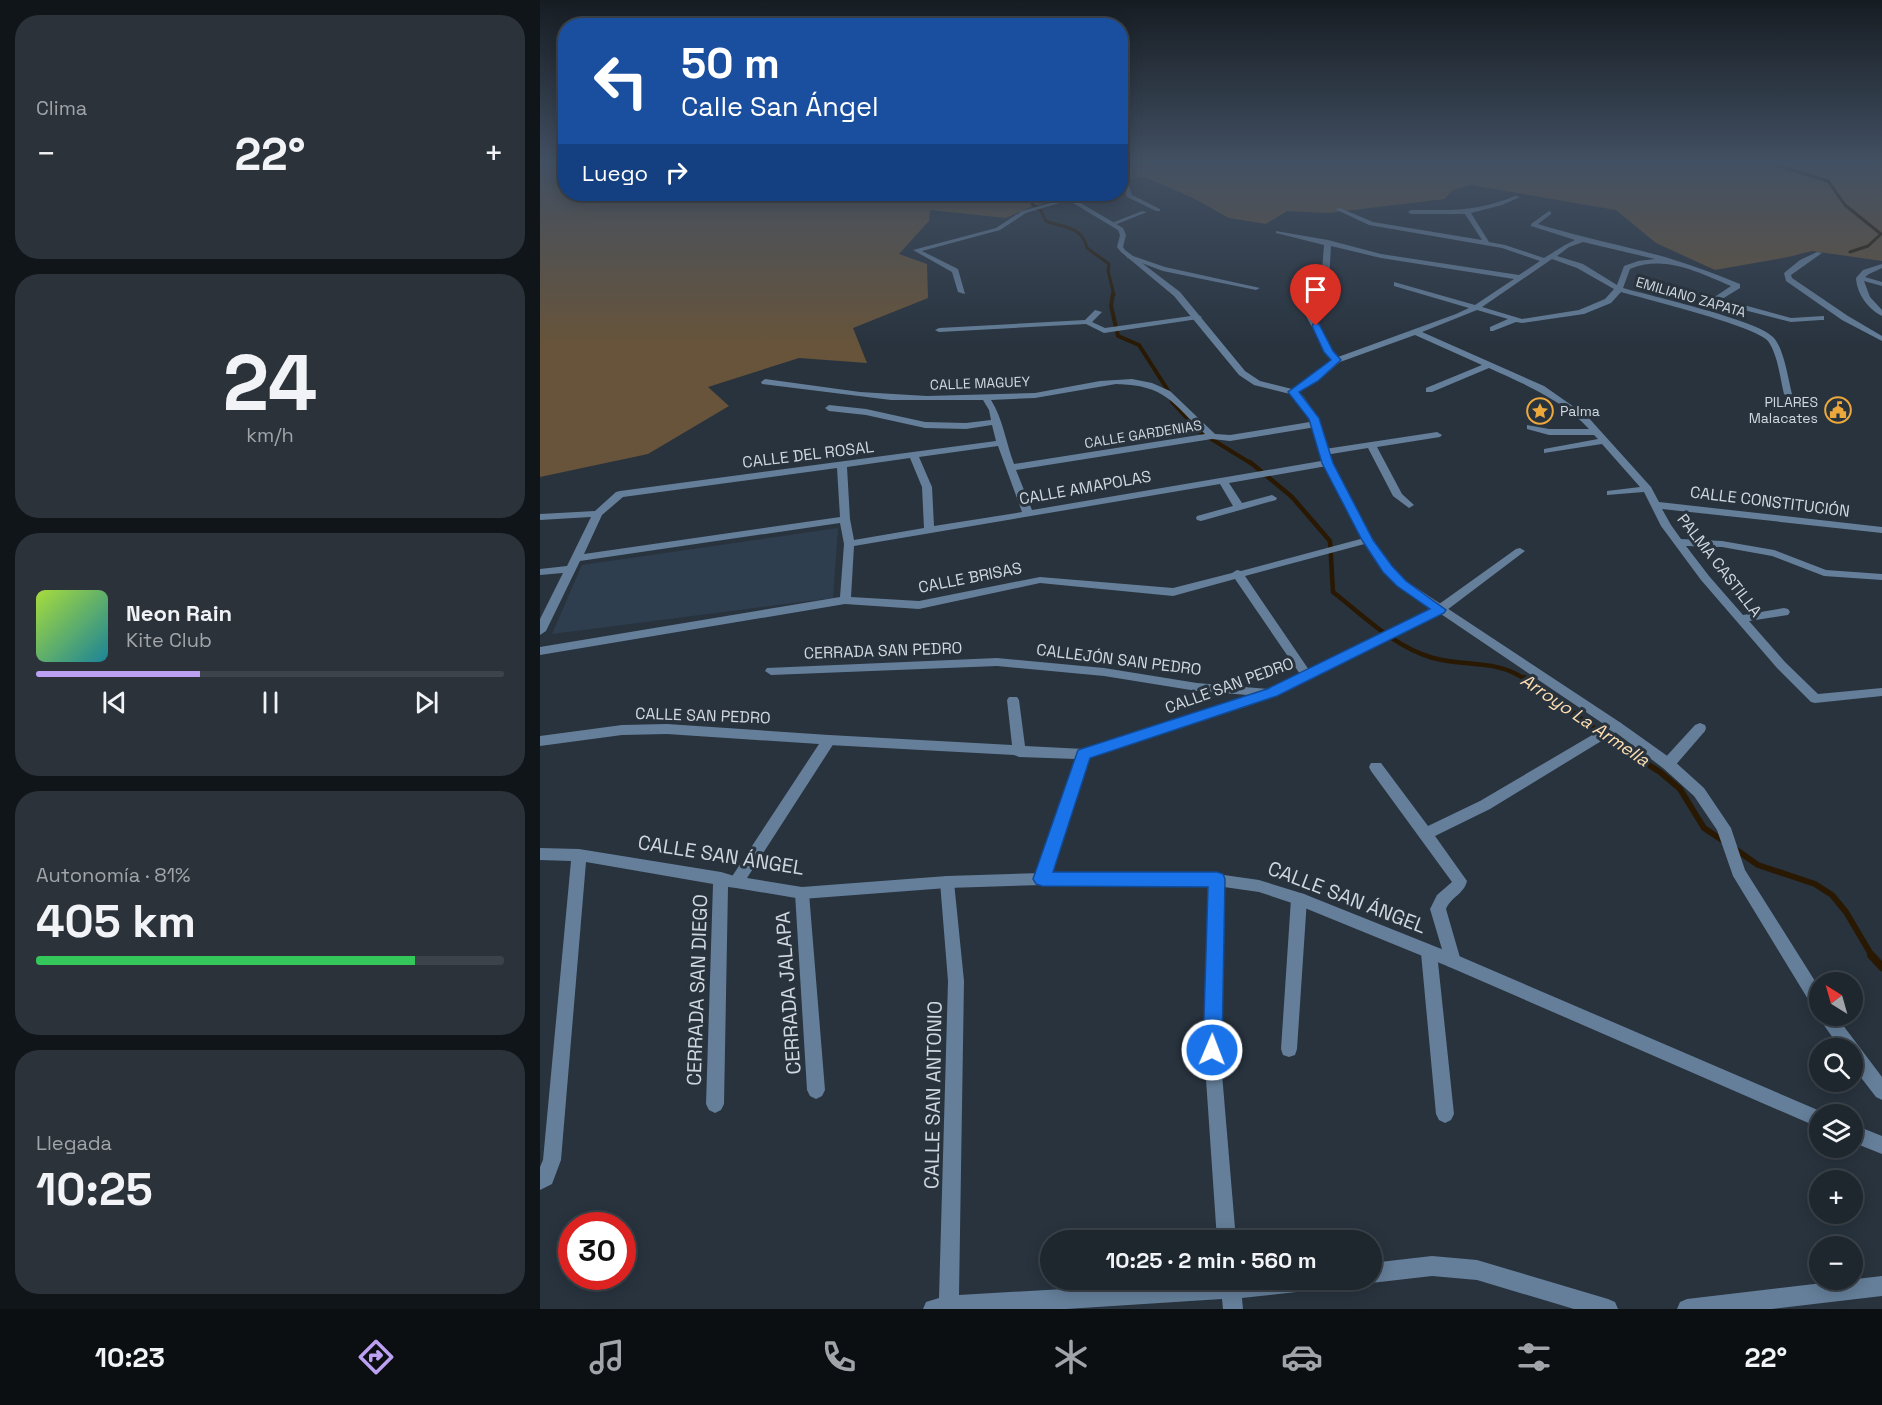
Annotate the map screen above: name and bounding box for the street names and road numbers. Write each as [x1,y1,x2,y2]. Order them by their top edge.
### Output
street label: EMILIANO ZAPATA [1634,273,1748,321]
street label: CALLE MAGUEY [930,372,1031,394]
street label: CALLE GARDENIAS [1083,416,1203,452]
street label: CALLE DEL ROSAL [741,436,875,473]
street label: CALLE AMAPOLAS [1018,466,1153,509]
street label: CALLE CONSTITUCIÓN [1689,481,1851,522]
street label: PALMA CASTILLA [1673,509,1767,621]
street label: CALLE BRISAS [917,557,1024,598]
street label: CERRADA SAN PEDRO [803,637,963,664]
street label: CALLEJÓN SAN PEDRO [1035,639,1203,680]
street label: CALLE SAN PEDRO [1162,652,1296,719]
street label: CALLE SAN PEDRO [635,703,771,728]
street label: CALLE SAN ÁNGEL [636,829,806,881]
street label: CALLE SAN ÁNGEL [1264,855,1430,939]
street label: CERRADA SAN DIEGO [681,894,713,1086]
street label: CERRADA JALAPA [769,910,807,1075]
street label: CALLE SAN ANTONIO [918,1001,948,1189]

